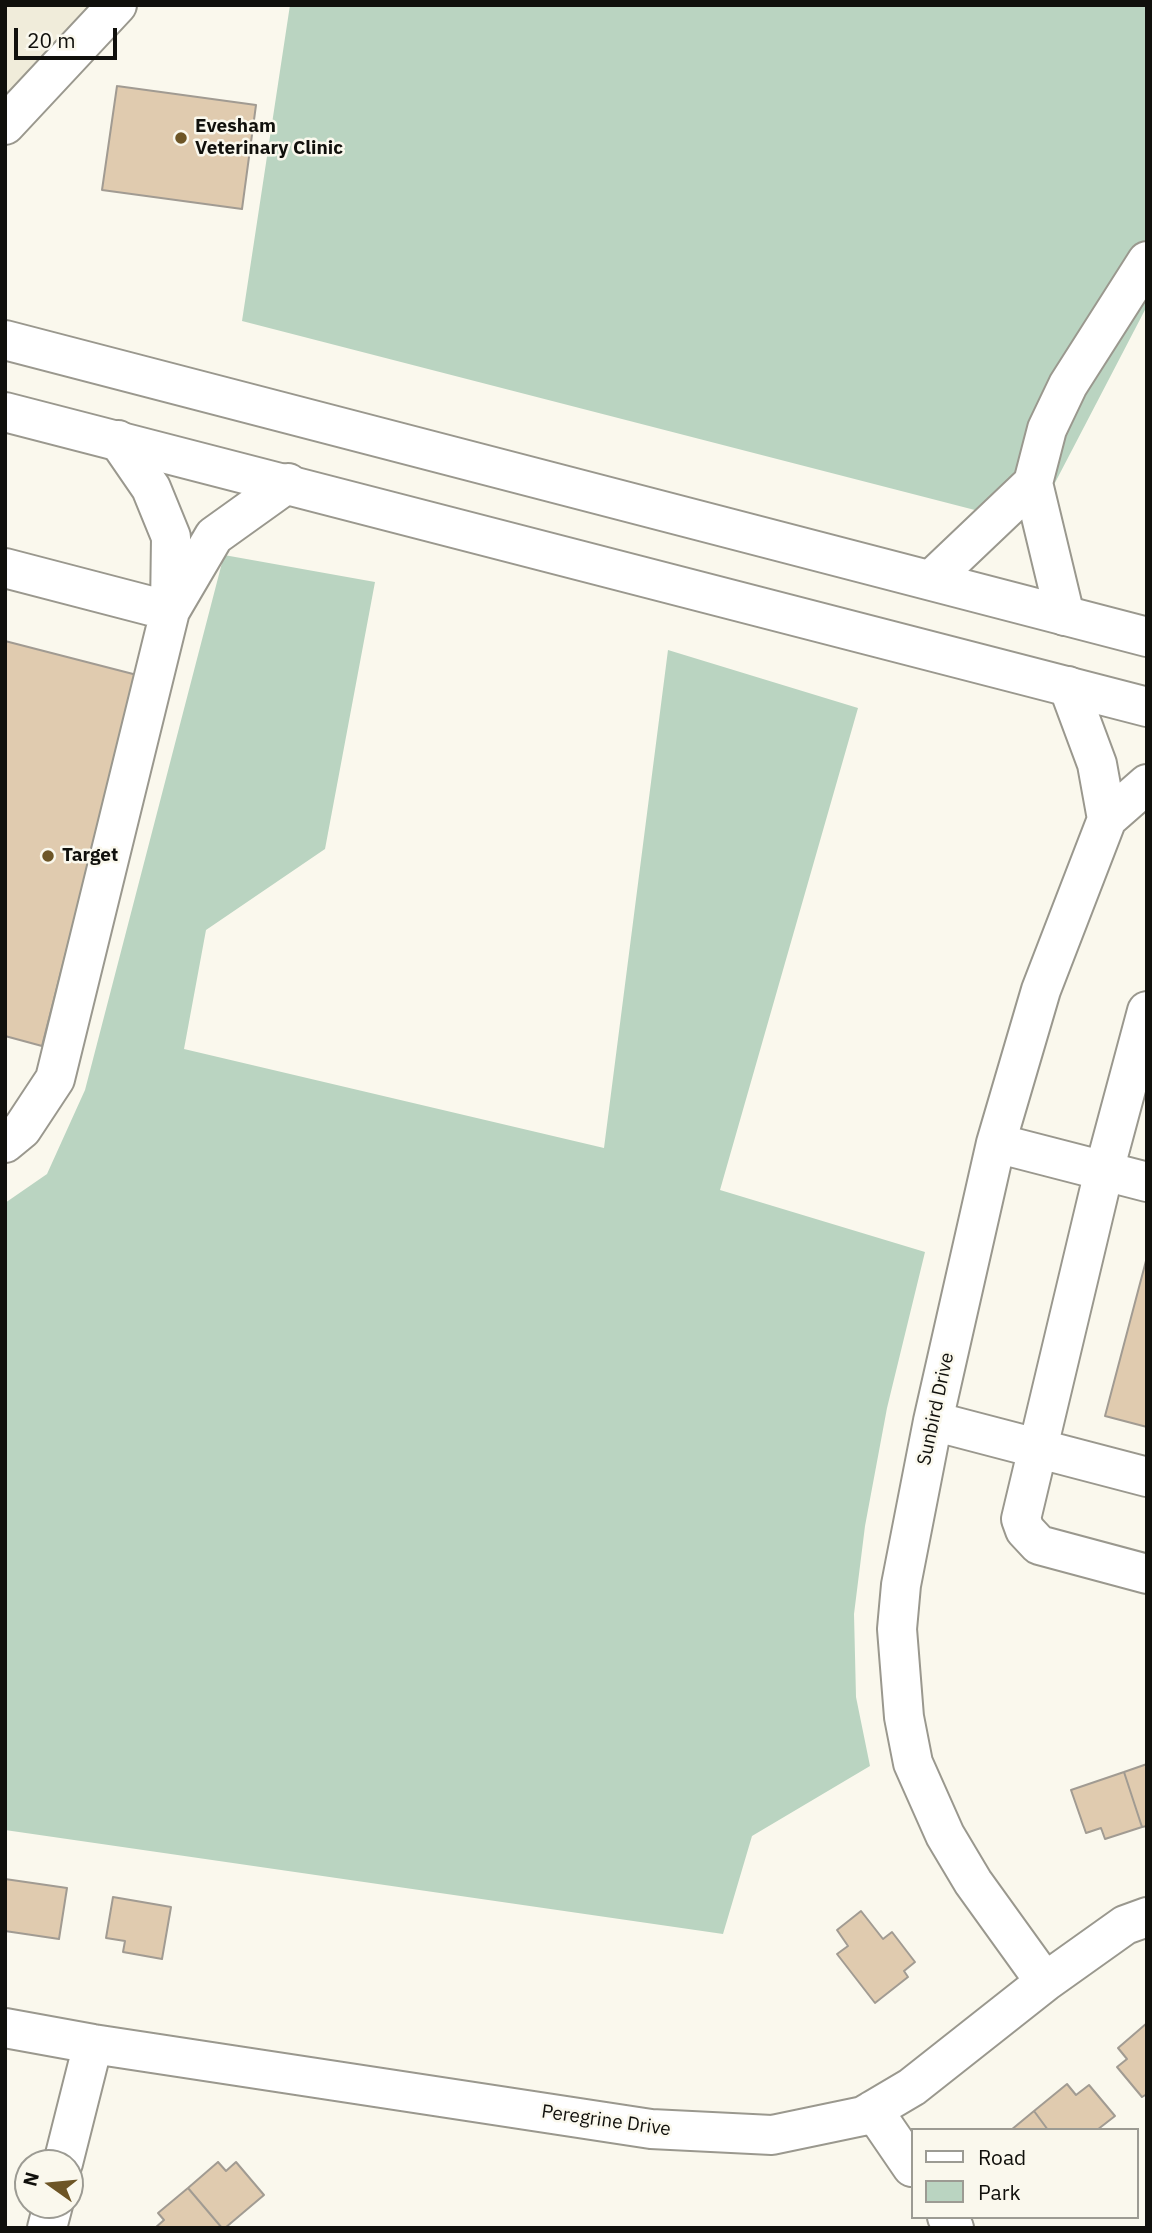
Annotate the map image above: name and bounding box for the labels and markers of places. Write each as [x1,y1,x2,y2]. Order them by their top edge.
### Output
place label: Evesham Veterinary Clinic [195,116,343,160]
marker: Evesham Veterinary Clinic [173,130,189,146]
place label: Target [62,845,118,867]
marker: Target [40,848,56,864]

